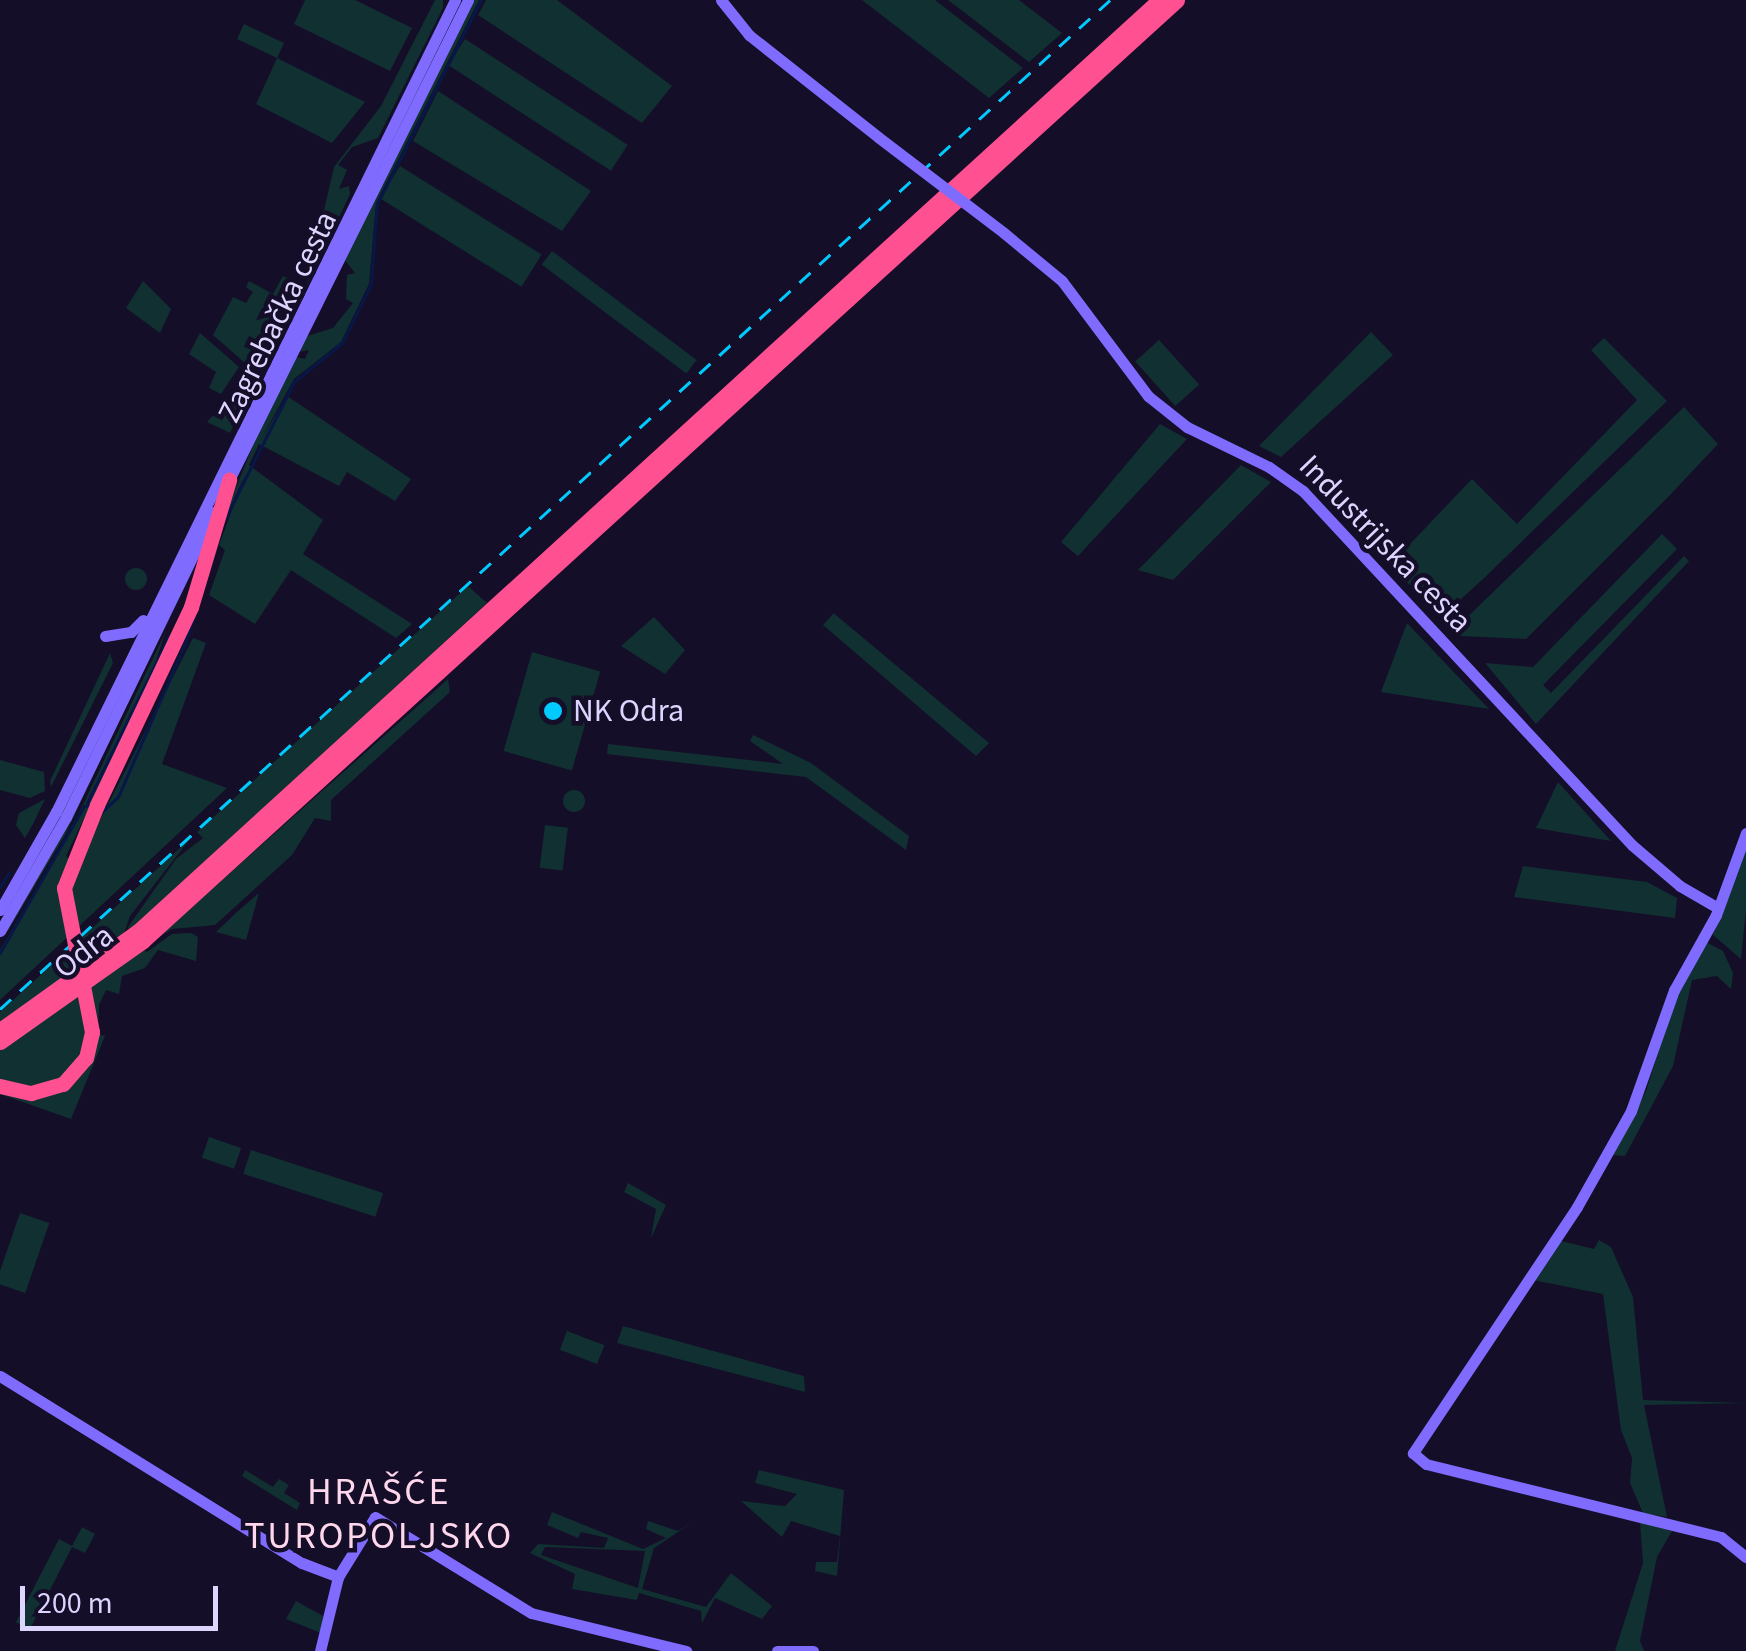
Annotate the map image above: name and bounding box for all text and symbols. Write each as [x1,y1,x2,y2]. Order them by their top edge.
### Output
street label: Zagrebačka cesta [210,205,346,429]
street label: Industrijska cesta [1291,447,1479,641]
place label: NK Odra [573,692,684,730]
marker: NK Odra [542,700,564,722]
street label: Odra [46,917,122,987]
district label: HRAŠĆE TUROPOLJSKO [244,1470,514,1560]
scale bar [25,1566,222,1628]
text: 200 m [37,1582,113,1625]

